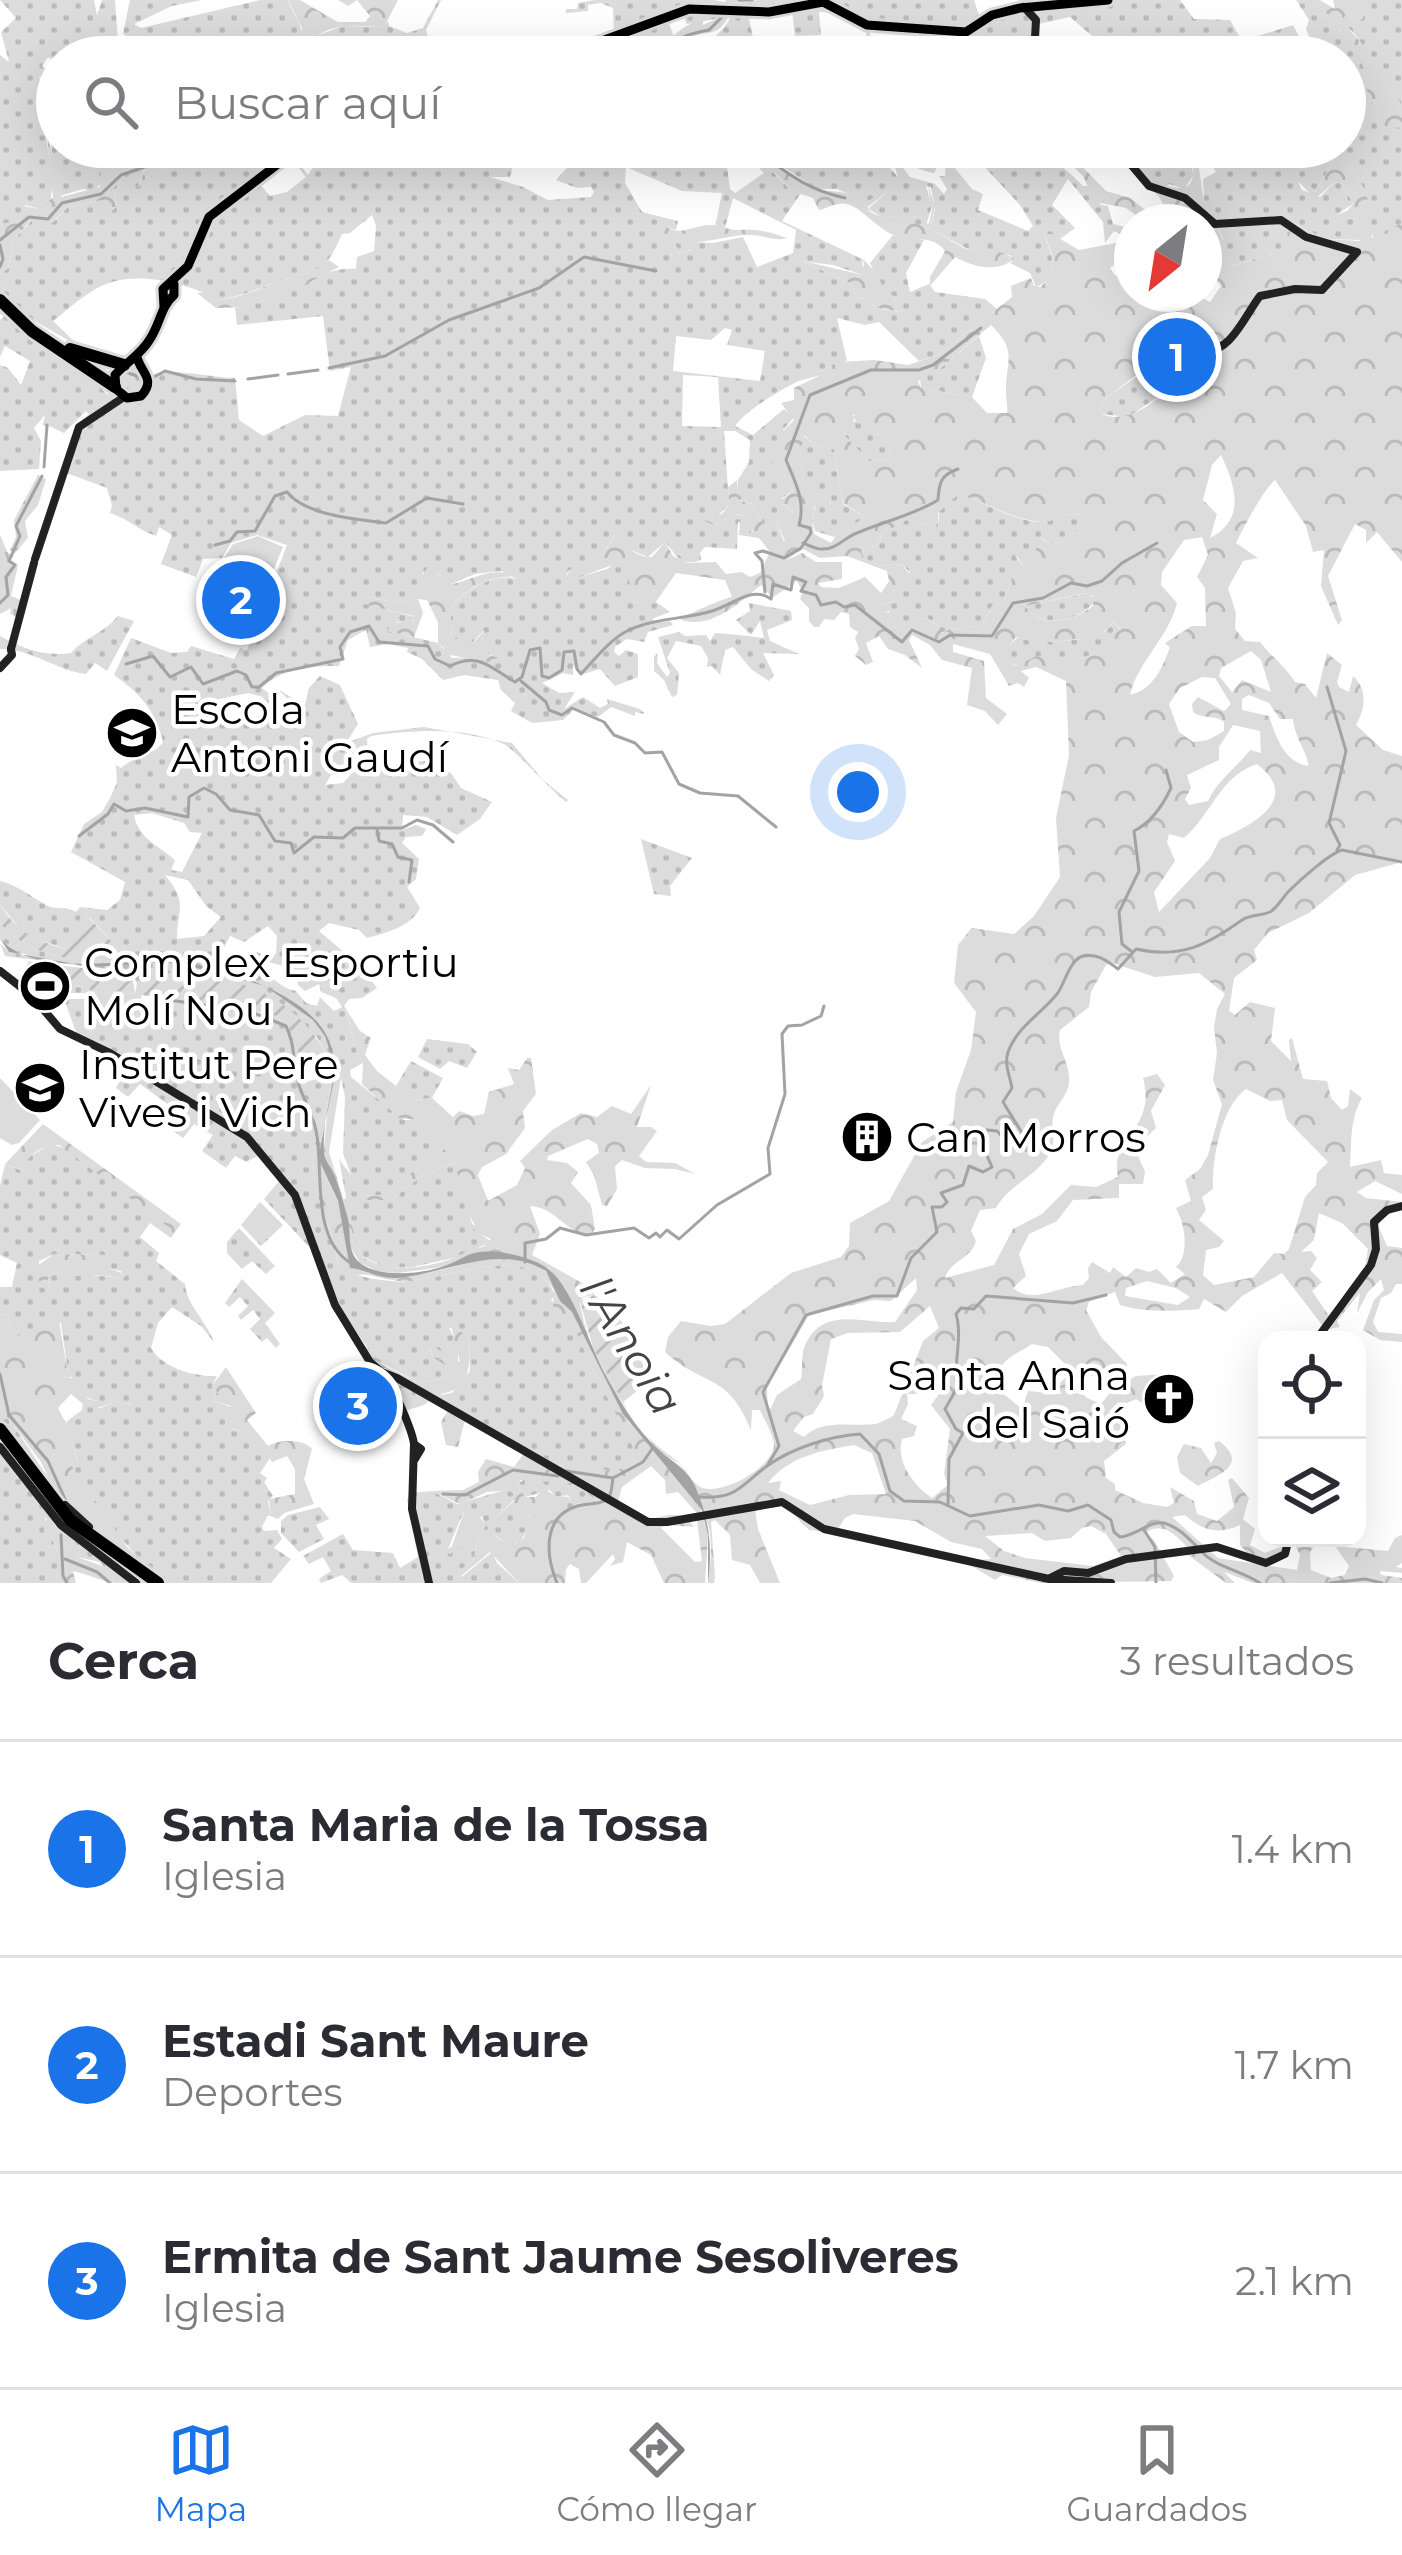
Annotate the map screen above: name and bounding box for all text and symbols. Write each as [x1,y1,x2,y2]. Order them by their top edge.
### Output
search box [36,36,1366,168]
icon: search [78,69,144,135]
text: Buscar aquí [174,75,441,130]
north arrow [1114,204,1222,312]
pin: 1 [1138,312,1216,402]
pin: 2 [202,555,280,645]
place label: Escola Antoni Gaudí [171,683,450,783]
school or university icon: Escola Antoni Gaudí [104,705,160,761]
your location [828,762,888,822]
place label: Complex Esportiu Molí Nou [84,936,459,1036]
sports icon: Complex Esportiu Molí Nou [17,958,73,1014]
place label: Institut Pere Vives i Vich [79,1038,339,1138]
school or university icon: Institut Pere Vives i Vich [12,1060,68,1116]
building icon: Can Morros [839,1109,895,1165]
place label: Can Morros [906,1111,1146,1163]
water label: l'Anoia [569,1265,695,1425]
map controls [1258,1331,1366,1547]
button: locate [1258,1331,1366,1439]
place label: Santa Anna del Saió [887,1349,1130,1449]
pin: 3 [319,1361,397,1451]
church icon: Santa Anna del Saió [1141,1371,1197,1427]
button: layers [1258,1439,1366,1547]
text: Cerca [48,1630,199,1692]
text: 3 resultados [1120,1637,1354,1685]
text: Santa Maria de la Tossa [162,1797,710,1852]
text: 1 [79,1825,95,1873]
text: 1.4 km [1232,1825,1354,1873]
text: Iglesia [162,1852,287,1900]
text: Estadi Sant Maure [162,2013,589,2068]
text: 2 [75,2041,99,2089]
text: 1.7 km [1235,2041,1354,2089]
text: Deportes [162,2068,343,2116]
text: Ermita de Sant Jaume Sesoliveres [162,2229,959,2284]
text: 3 [75,2257,99,2305]
text: 2.1 km [1235,2257,1354,2305]
text: Iglesia [162,2284,287,2332]
tab: Mapa [155,2417,247,2529]
tab: Cómo llegar [557,2417,757,2529]
tab: Guardados [1066,2417,1247,2529]

